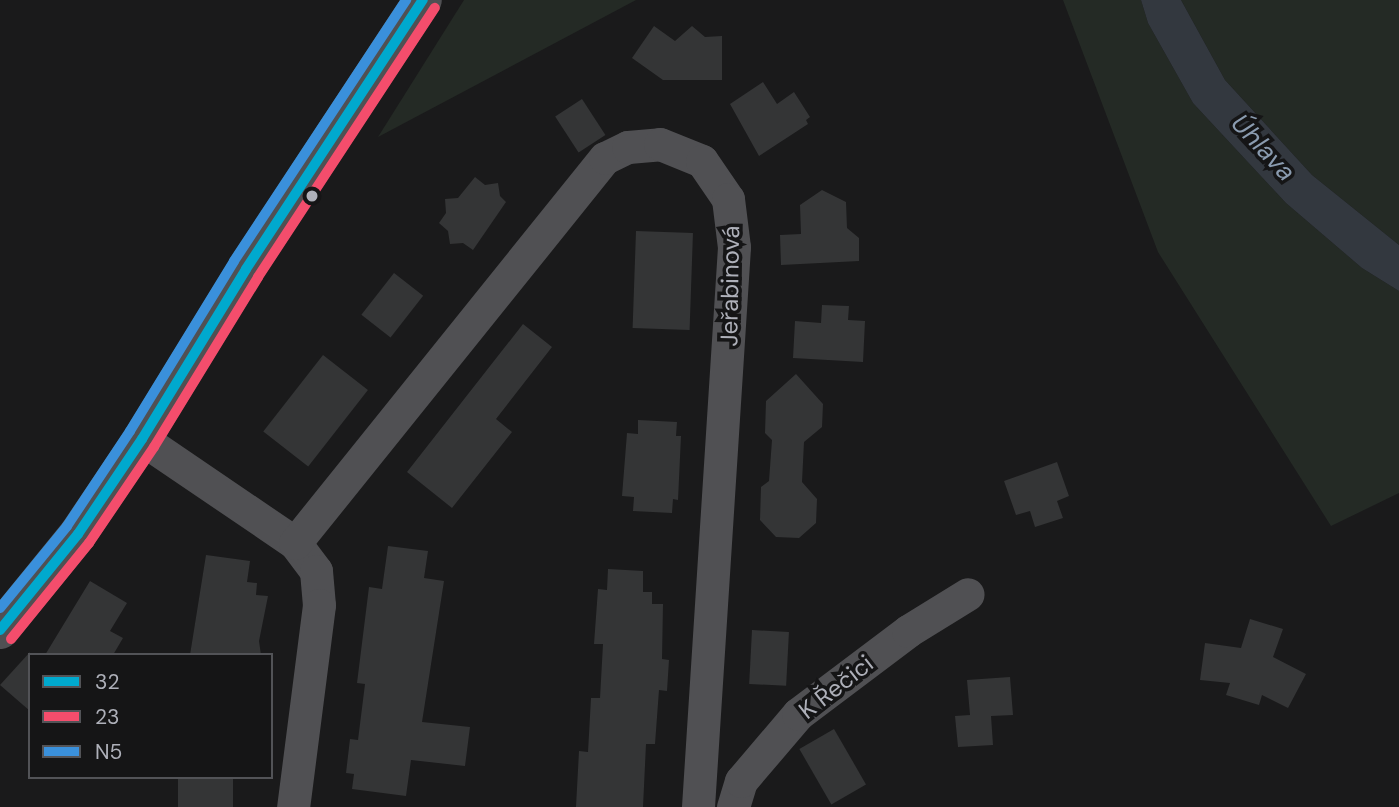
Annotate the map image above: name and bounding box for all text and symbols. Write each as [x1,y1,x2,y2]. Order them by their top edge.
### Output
water label: Úhlava [1224,108,1302,188]
unlabelled marker [305,189,319,203]
street label: Jeřabinová [715,225,745,347]
street label: K Řečici [793,649,879,725]
legend [28,653,273,779]
text: 32 [95,668,120,696]
text: 23 [95,703,120,731]
text: N5 [95,738,122,766]

